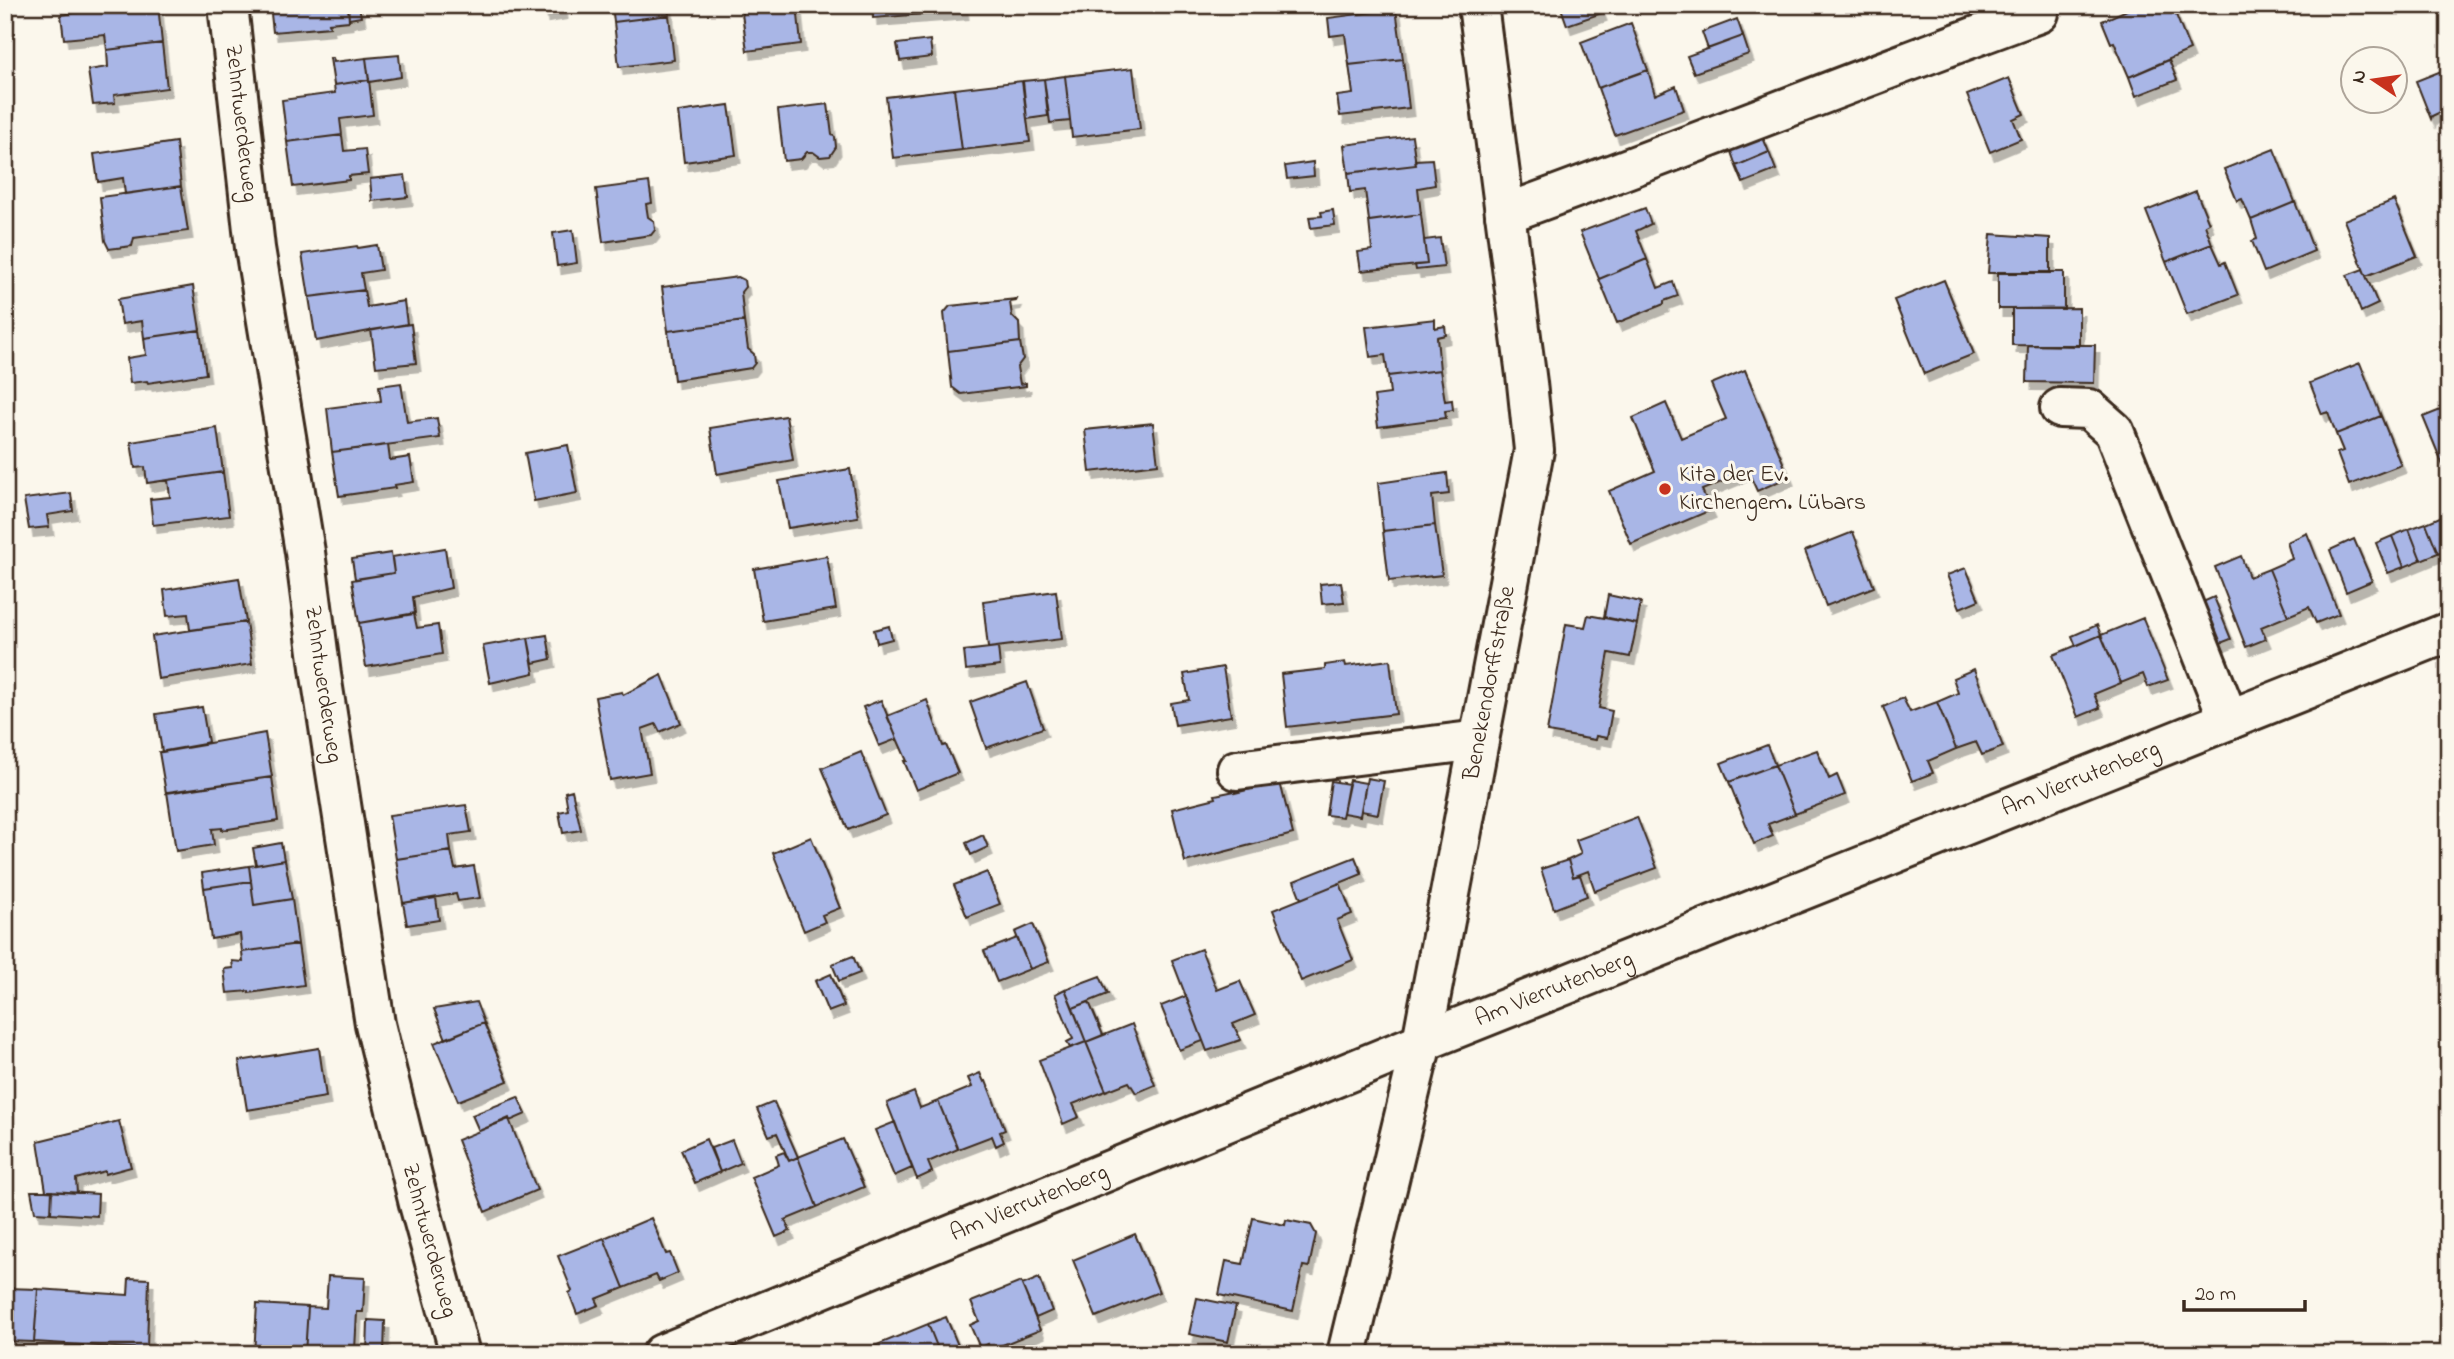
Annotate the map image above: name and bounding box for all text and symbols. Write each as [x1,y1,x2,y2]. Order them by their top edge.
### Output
street label: Zehntwerderweg [215,42,267,204]
north arrow [2338,46,2408,116]
text: N [2345,67,2375,86]
place label: Kita der Ev. Kirchengem. Lübars [1679,458,1866,521]
marker: Kita der Ev. Kirchengem. Lübars [1657,481,1673,497]
street label: Benekendorffstraße [1454,583,1525,784]
street label: Zehntwerderweg [295,603,352,765]
street label: Am Vierrutenberg [1996,732,2165,826]
street label: Am Vierrutenberg [1470,942,1639,1037]
street label: Am Vierrutenberg [945,1155,1114,1251]
street label: Zehntwerderweg [392,1160,467,1322]
scale bar [2184,1268,2305,1312]
text: 20 m [2195,1280,2236,1310]

